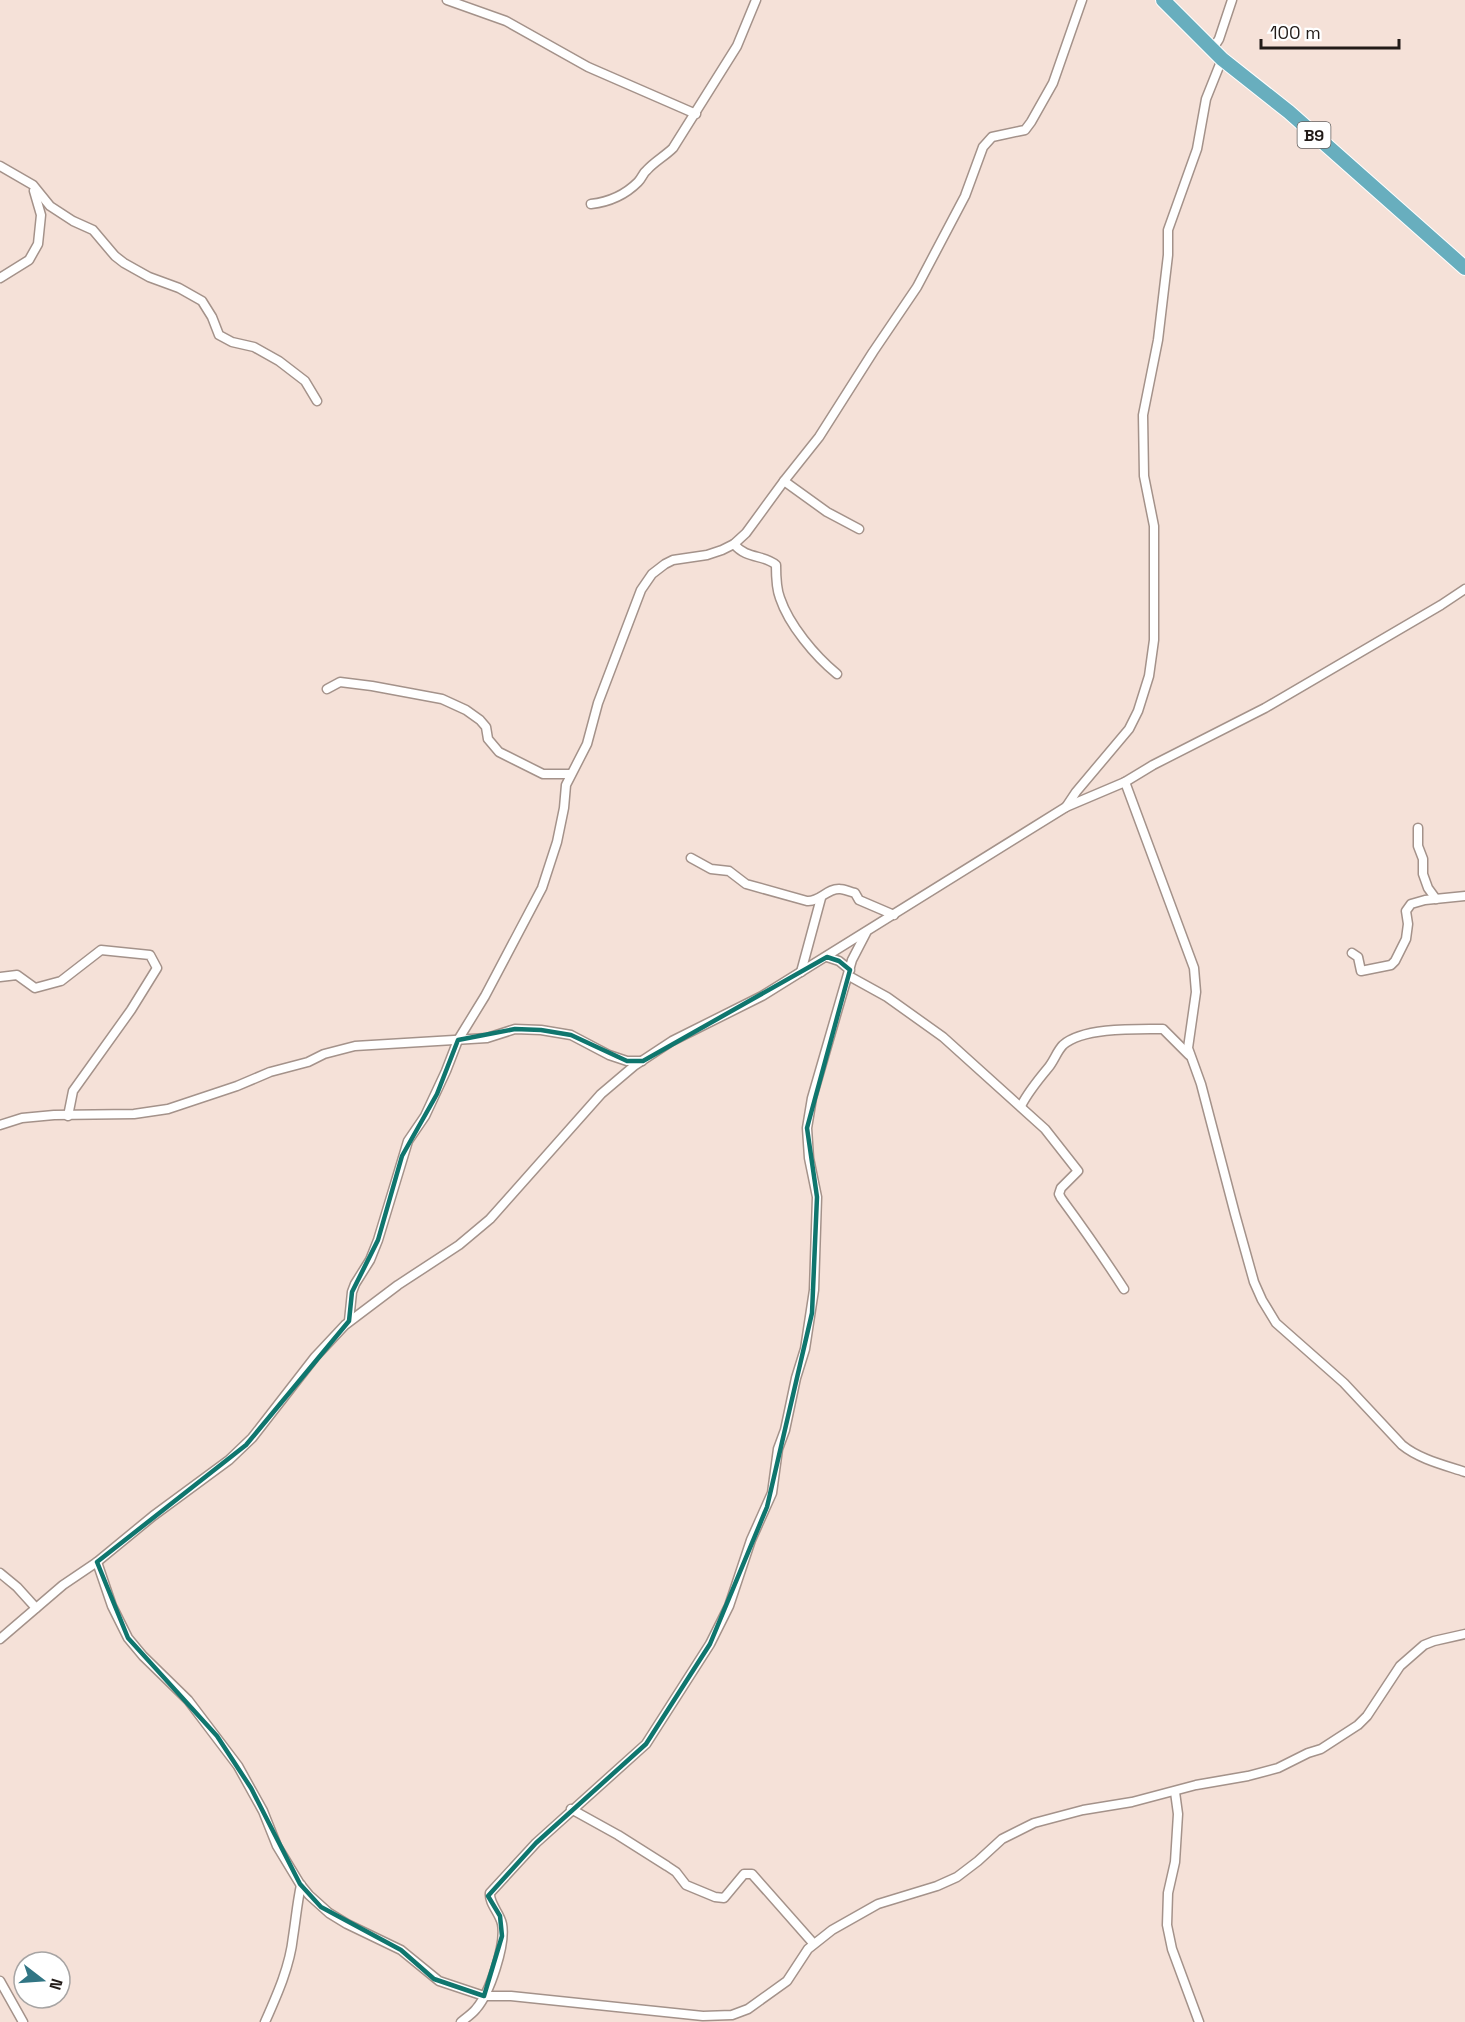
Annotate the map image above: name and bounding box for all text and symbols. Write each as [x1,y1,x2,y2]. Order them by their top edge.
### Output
scale bar [1261,12,1399,50]
text: 100 m [1270,21,1321,44]
road number: B9 [1298,122,1330,148]
north arrow [12,1950,72,2010]
text: N [44,1976,67,1992]

